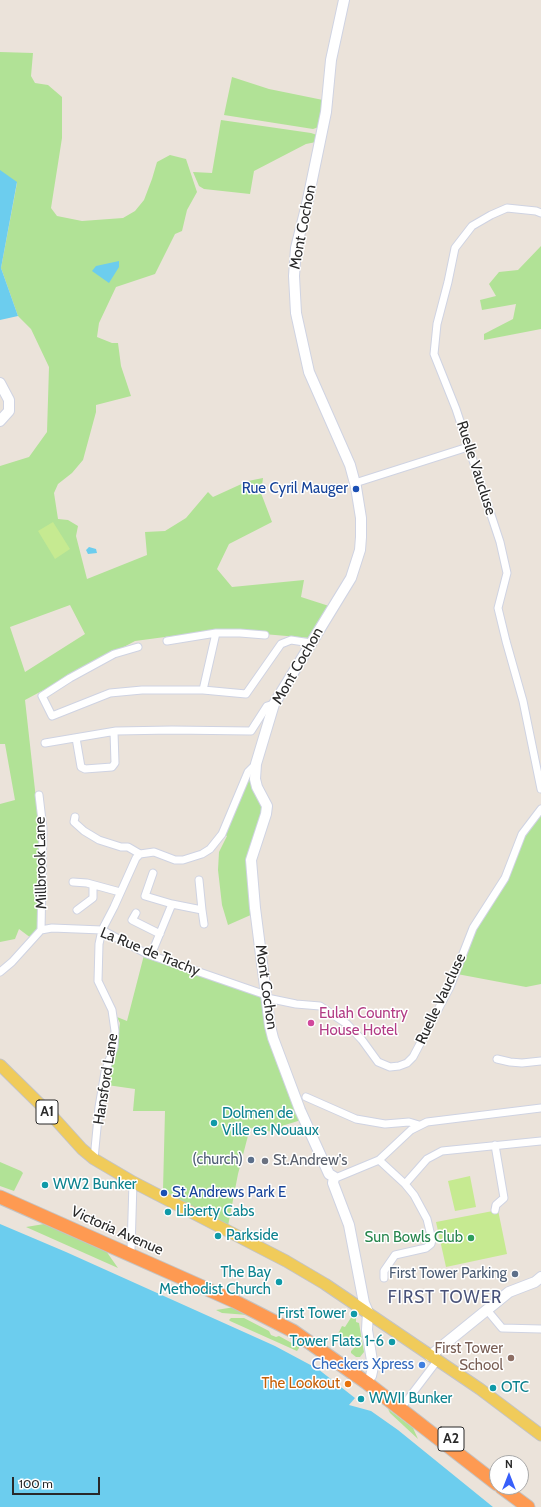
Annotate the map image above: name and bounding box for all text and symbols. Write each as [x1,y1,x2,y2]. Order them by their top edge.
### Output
street label: Mont Cochon [286,183,320,271]
street label: Ruelle Vaucluse [452,419,500,517]
place label: Rue Cyril Mauger [242,480,348,498]
marker: Rue Cyril Mauger [351,484,361,494]
street label: Mont Cochon [269,624,327,708]
street label: Millbrook Lane [31,817,51,909]
street label: La Rue de Trachy [97,924,203,980]
street label: Mont Cochon [251,943,281,1031]
street label: Ruelle Vaucluse [412,951,470,1047]
place label: Eulah Country House Hotel [319,1005,408,1040]
marker: Eulah Country House Hotel [306,1018,316,1028]
street label: Hansford Lane [90,1032,122,1126]
road number: A1 [36,1100,58,1124]
place label: Dolmen de Ville es Nouaux [222,1105,319,1140]
marker: Dolmen de Ville es Nouaux [209,1118,219,1128]
place label: (church) [192,1151,243,1169]
place label: St.Andrew's [273,1152,347,1170]
marker: (church) [246,1155,256,1165]
marker: St.Andrew's [260,1156,270,1166]
place label: WW2 Bunker [53,1176,137,1194]
marker: WW2 Bunker [40,1180,50,1190]
place label: St Andrews Park E [172,1184,286,1202]
marker: St Andrews Park E [159,1188,169,1198]
street label: Victoria Avenue [68,1203,166,1259]
place label: Liberty Cabs [176,1203,254,1221]
marker: Liberty Cabs [163,1207,173,1217]
place label: Parkside [226,1227,278,1245]
place label: Sun Bowls Club [365,1229,463,1247]
marker: Parkside [213,1231,223,1241]
marker: Sun Bowls Club [466,1233,476,1243]
place label: The Bay Methodist Church [159,1264,271,1299]
place label: First Tower Parking [389,1265,507,1283]
marker: First Tower Parking [510,1269,520,1279]
marker: The Bay Methodist Church [274,1277,284,1287]
district label: FIRST TOWER [388,1288,502,1308]
place label: First Tower [277,1305,346,1323]
marker: First Tower [349,1309,359,1319]
place label: Tower Flats 1-6 [290,1333,384,1351]
marker: Tower Flats 1-6 [387,1337,397,1347]
place label: First Tower School [434,1340,503,1375]
marker: First Tower School [506,1353,516,1363]
place label: Checkers Xpress [312,1356,414,1374]
marker: Checkers Xpress [417,1360,427,1370]
place label: The Lookout [261,1375,340,1393]
marker: The Lookout [343,1379,353,1389]
place label: OTC [501,1379,529,1397]
marker: OTC [488,1383,498,1393]
place label: WWII Bunker [369,1390,452,1408]
marker: WWII Bunker [356,1394,366,1404]
road number: A2 [438,1427,464,1451]
north arrow [489,1455,529,1495]
text: N [505,1457,513,1471]
scale bar [14,1469,102,1495]
text: 100 m [19,1476,53,1491]

